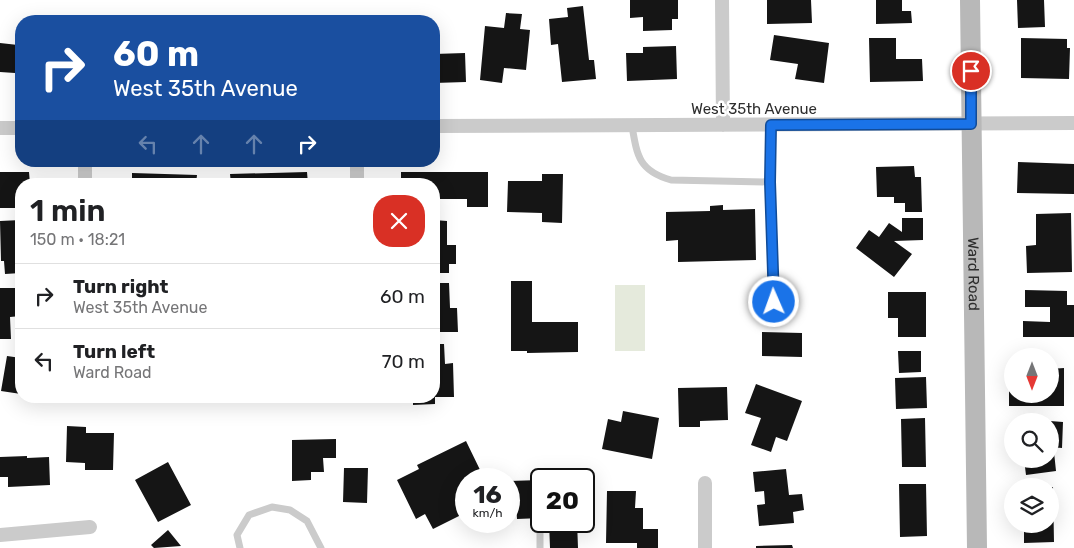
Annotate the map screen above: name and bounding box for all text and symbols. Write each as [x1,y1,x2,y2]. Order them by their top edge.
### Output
text: 60 m [113,33,199,75]
icon: right [30,35,95,100]
pin [950,50,992,92]
icon: arrive [957,57,985,85]
text: West 35th Avenue [113,75,298,102]
street label: West 35th Avenue [691,100,817,118]
icon: left [134,130,162,158]
icon: ahead [187,130,215,158]
icon: ahead [240,130,268,158]
icon: right [293,130,321,158]
text: 1 min [30,193,105,229]
button: close [373,195,425,247]
text: 150 m · 18:21 [30,230,125,249]
street label: Ward Road [964,237,983,311]
text: Turn right [73,275,168,298]
position arrow [747,275,799,327]
icon: right [30,282,58,310]
text: 60 m [380,285,425,308]
text: West 35th Avenue [73,298,207,317]
text: Turn left [73,340,155,363]
icon: left [30,347,58,375]
north arrow [1004,348,1059,402]
map controls [1004,348,1059,533]
text: 70 m [382,350,425,373]
text: Ward Road [73,363,152,382]
button: search [1004,413,1059,468]
speed limit sign: 20 [530,468,595,533]
button: layers [1004,478,1059,533]
text: 16 [473,480,502,509]
text: km/h [473,506,502,520]

